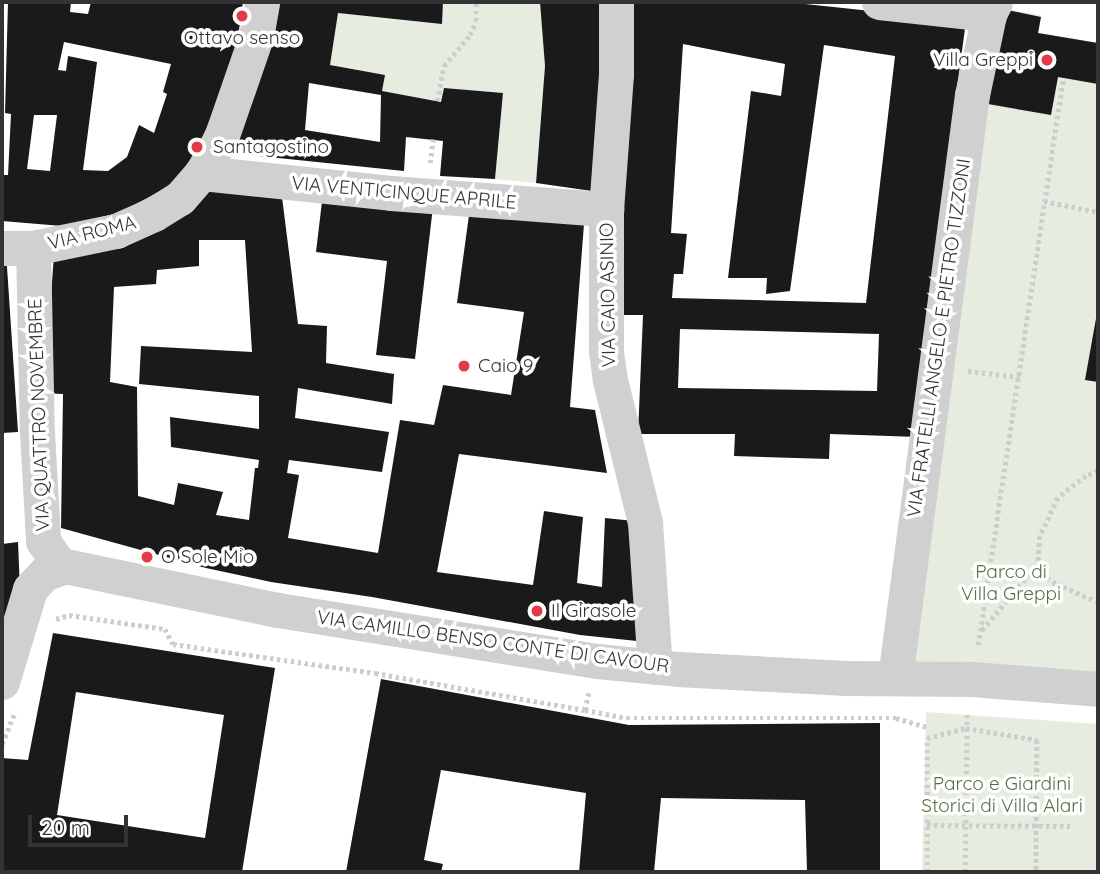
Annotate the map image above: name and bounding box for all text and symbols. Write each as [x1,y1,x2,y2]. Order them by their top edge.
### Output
marker: Ottavo senso [234,8,250,24]
place label: Ottavo senso [184,27,300,49]
place label: Villa Greppi [933,49,1033,71]
marker: Villa Greppi [1039,52,1055,68]
place label: Santagostino [213,136,329,158]
marker: Santagostino [187,137,207,157]
street label: VIA FRATELLI ANGELO E PIETRO TIZZONI [903,157,975,519]
street label: VIA VENTICINQUE APRILE [291,172,517,214]
street label: VIA ROMA [46,211,138,255]
street label: VIA CAIO ASINIO [595,222,621,368]
street label: VIA QUATTRO NOVEMBRE [24,298,54,532]
place label: Caio 9 [478,355,533,377]
marker: Caio 9 [456,358,472,374]
place label: O Sole Mio [161,546,254,568]
marker: O Sole Mio [139,549,155,565]
park label: Parco di Villa Greppi [961,561,1061,605]
place label: Il Girasole [551,600,636,622]
marker: Il Girasole [529,603,545,619]
street label: VIA CAMILLO BENSO CONTE DI CAVOUR [316,606,670,678]
park label: Parco e Giardini Storici di Villa Alari [921,773,1083,817]
scale bar [32,800,131,844]
text: 20 m [41,814,90,840]

